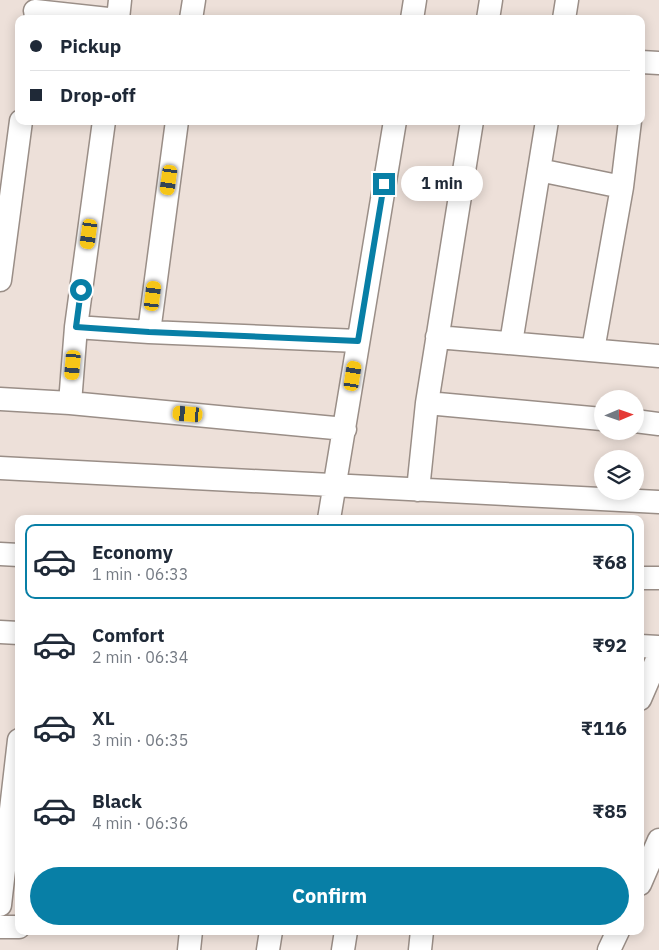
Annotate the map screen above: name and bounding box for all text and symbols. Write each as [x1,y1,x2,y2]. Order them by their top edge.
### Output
text: Pickup [60,34,121,58]
text: Drop-off [60,83,136,107]
car [159,164,178,196]
callout: 1 min [402,166,484,202]
route end [373,173,395,195]
text: 1 min [421,173,463,193]
car [79,218,98,250]
route start [70,279,92,301]
car [143,280,162,312]
car [64,349,81,381]
car [343,360,362,392]
north arrow [594,390,644,440]
map controls [594,390,644,500]
car [172,405,203,423]
button: layers [594,450,644,500]
icon: car [32,539,77,584]
text: Economy [92,540,173,564]
text: ₹68 [592,550,627,574]
text: 1 min · 06:33 [92,564,188,584]
icon: car [32,622,77,667]
text: Comfort [92,623,165,647]
text: ₹92 [592,633,627,657]
text: 2 min · 06:34 [92,647,188,667]
icon: car [32,705,77,750]
text: XL [92,706,115,730]
text: ₹116 [581,716,627,740]
text: 3 min · 06:35 [92,730,188,750]
icon: car [32,788,77,833]
text: Black [92,789,142,813]
text: ₹85 [592,799,627,823]
text: 4 min · 06:36 [92,813,188,833]
button: Confirm [30,867,629,925]

